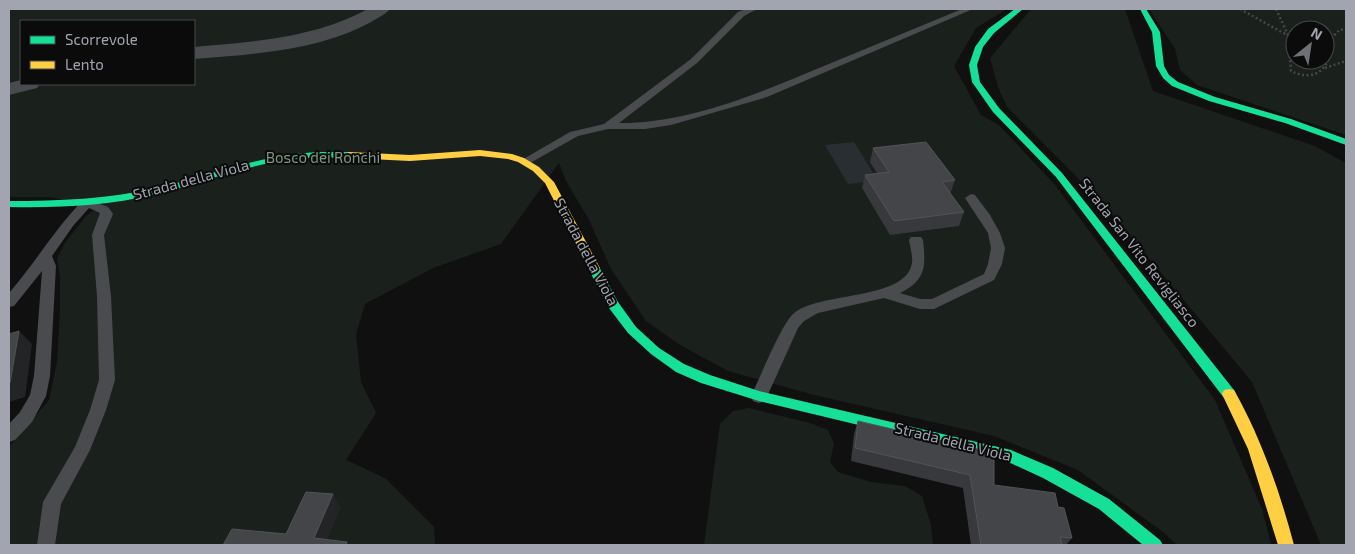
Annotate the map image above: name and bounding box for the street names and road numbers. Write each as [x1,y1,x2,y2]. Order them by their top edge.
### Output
street label: Strada della Viola [131,155,251,203]
street label: Strada San Vito Revigliasco [1076,174,1204,331]
street label: Strada della Viola [551,195,623,308]
street label: Strada della Viola [893,418,1013,464]

